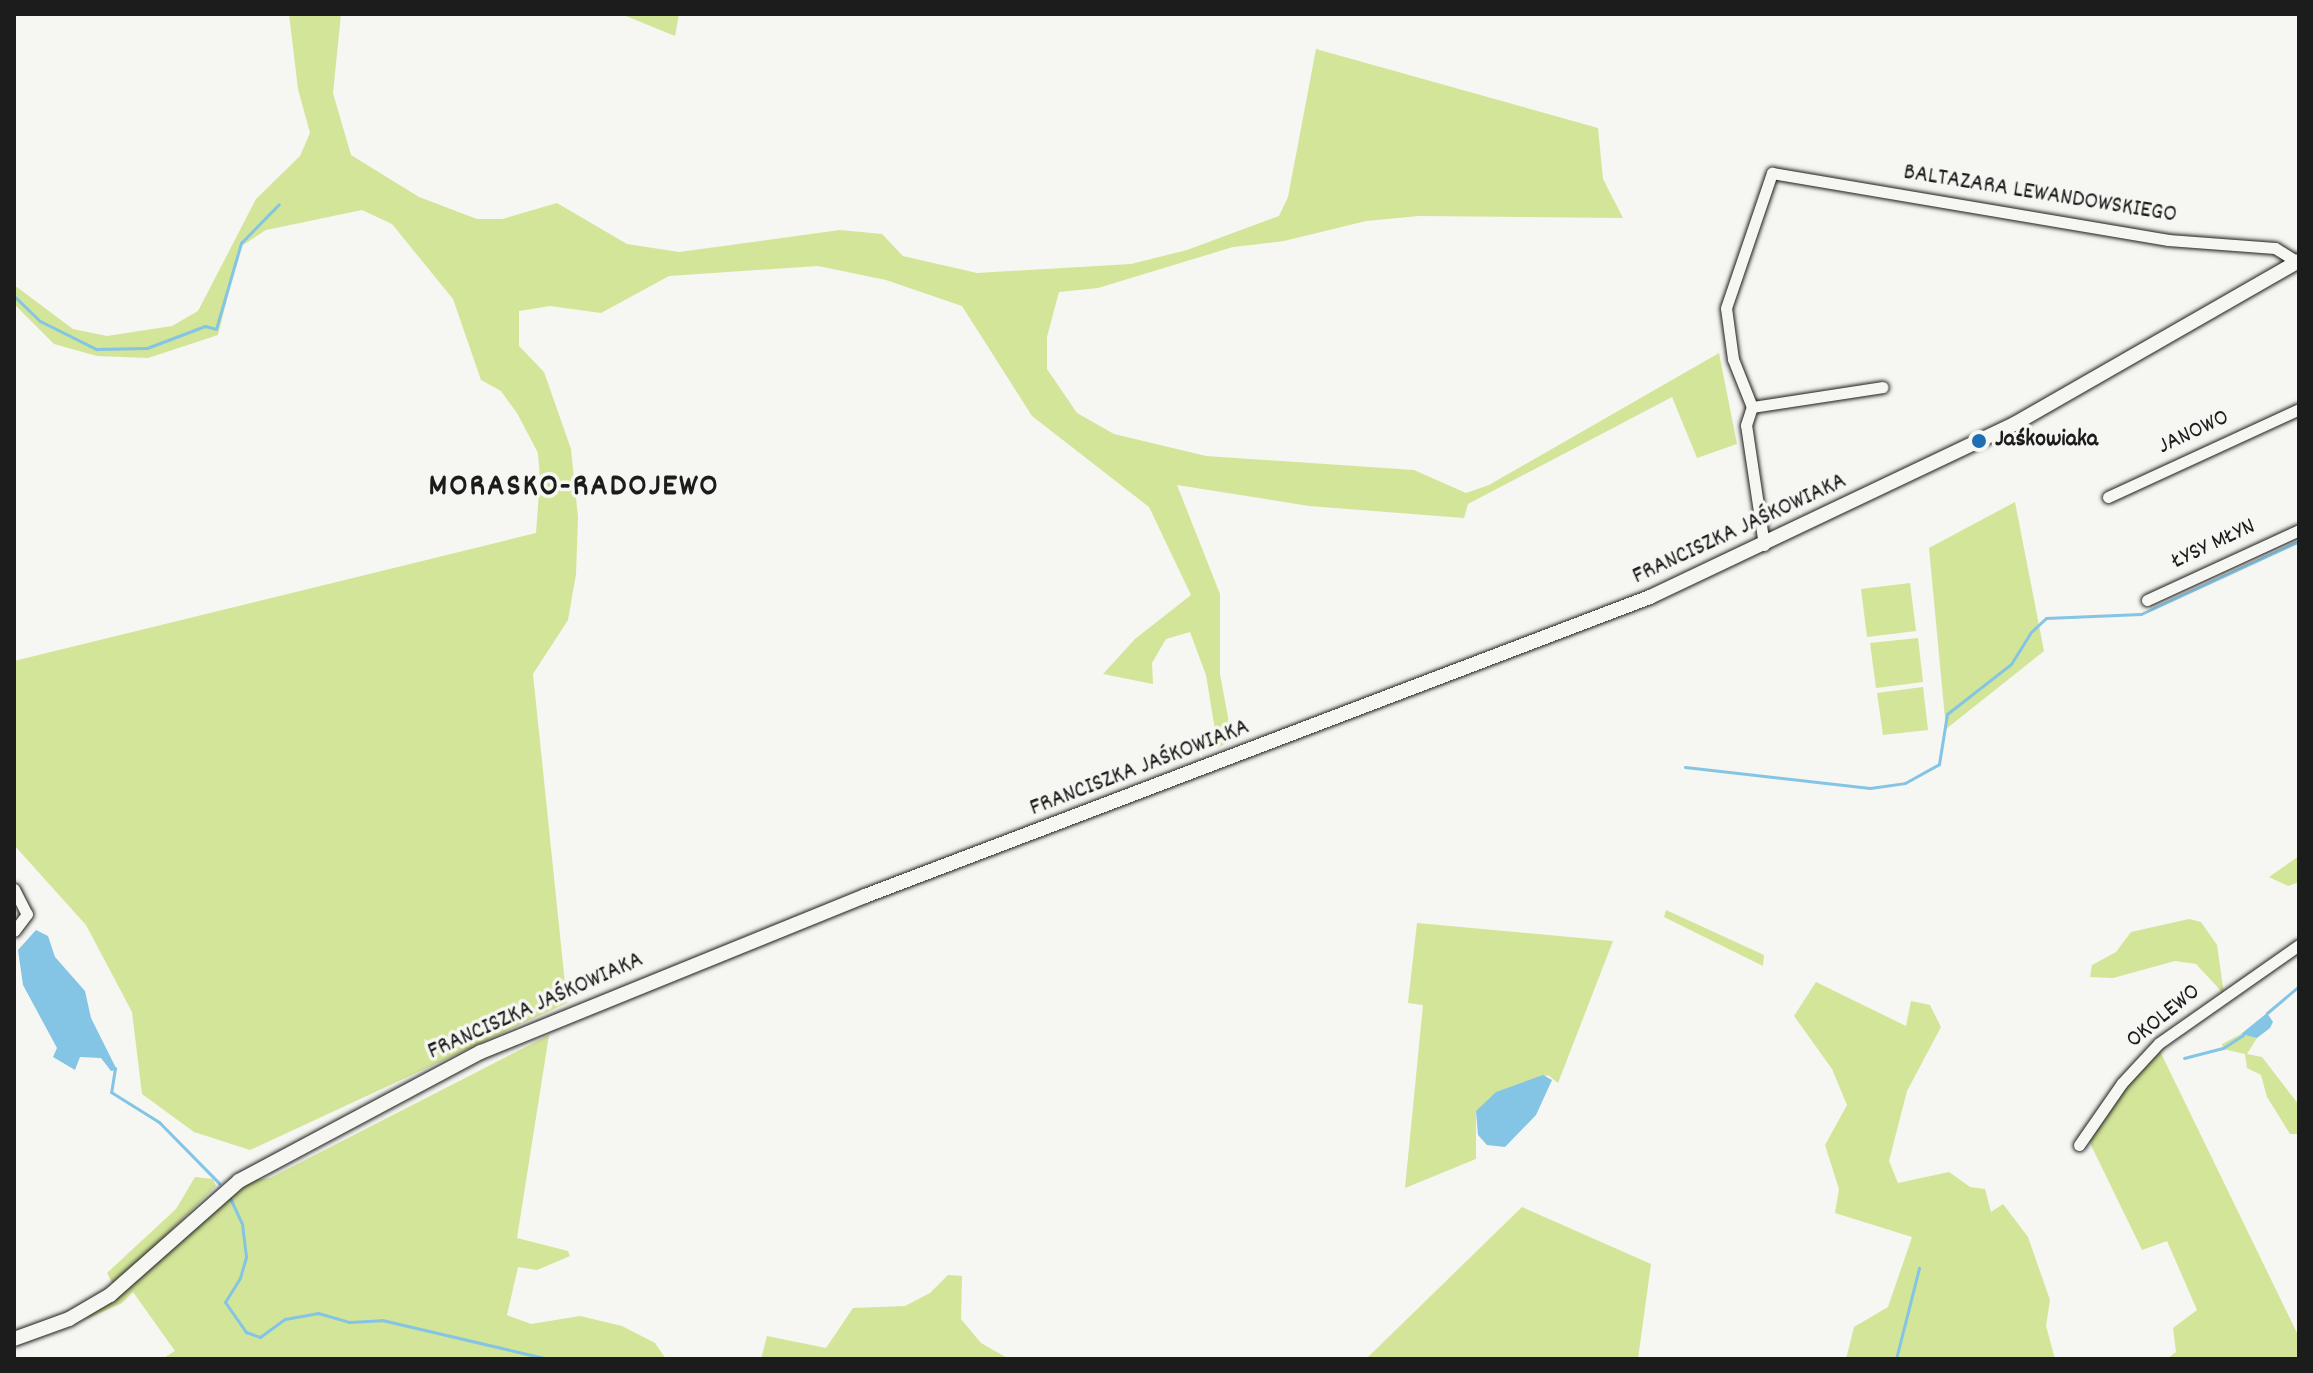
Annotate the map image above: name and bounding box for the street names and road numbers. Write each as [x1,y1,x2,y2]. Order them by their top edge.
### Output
street label: BALTAZARA LEWANDOWSKIEGO [1901,159,2179,231]
street label: JANOWO [2154,404,2234,462]
street label: FRANCISZKA JAŚKOWIAKA [1629,468,1851,592]
street label: ŁYSY MŁYN [2168,513,2260,577]
street label: FRANCISZKA JAŚKOWIAKA [1026,714,1254,824]
street label: FRANCISZKA JAŚKOWIAKA [424,947,648,1067]
street label: OKOLEWO [2121,978,2207,1056]

